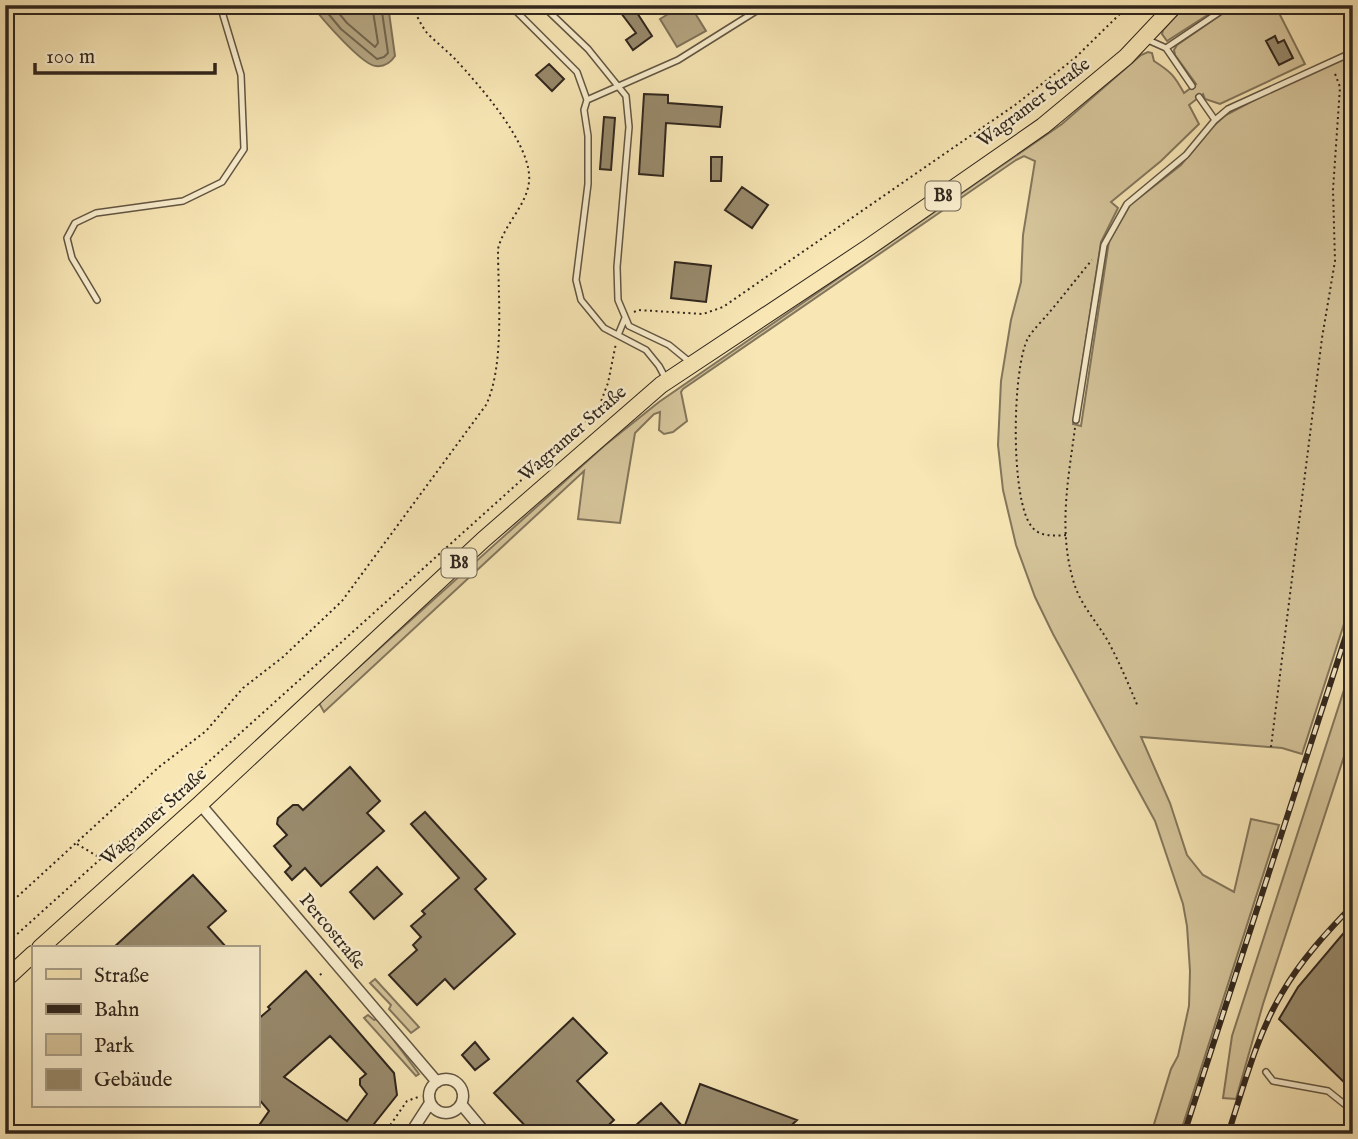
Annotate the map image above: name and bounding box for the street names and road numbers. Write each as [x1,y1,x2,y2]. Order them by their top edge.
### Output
street label: Wagramer Straße [973,53,1095,153]
road number: B8 [926,182,960,210]
street label: Wagramer Straße [514,380,632,487]
road number: B8 [442,548,476,578]
street label: Wagramer Straße [96,763,212,871]
street label: Percostraße [293,889,371,975]

